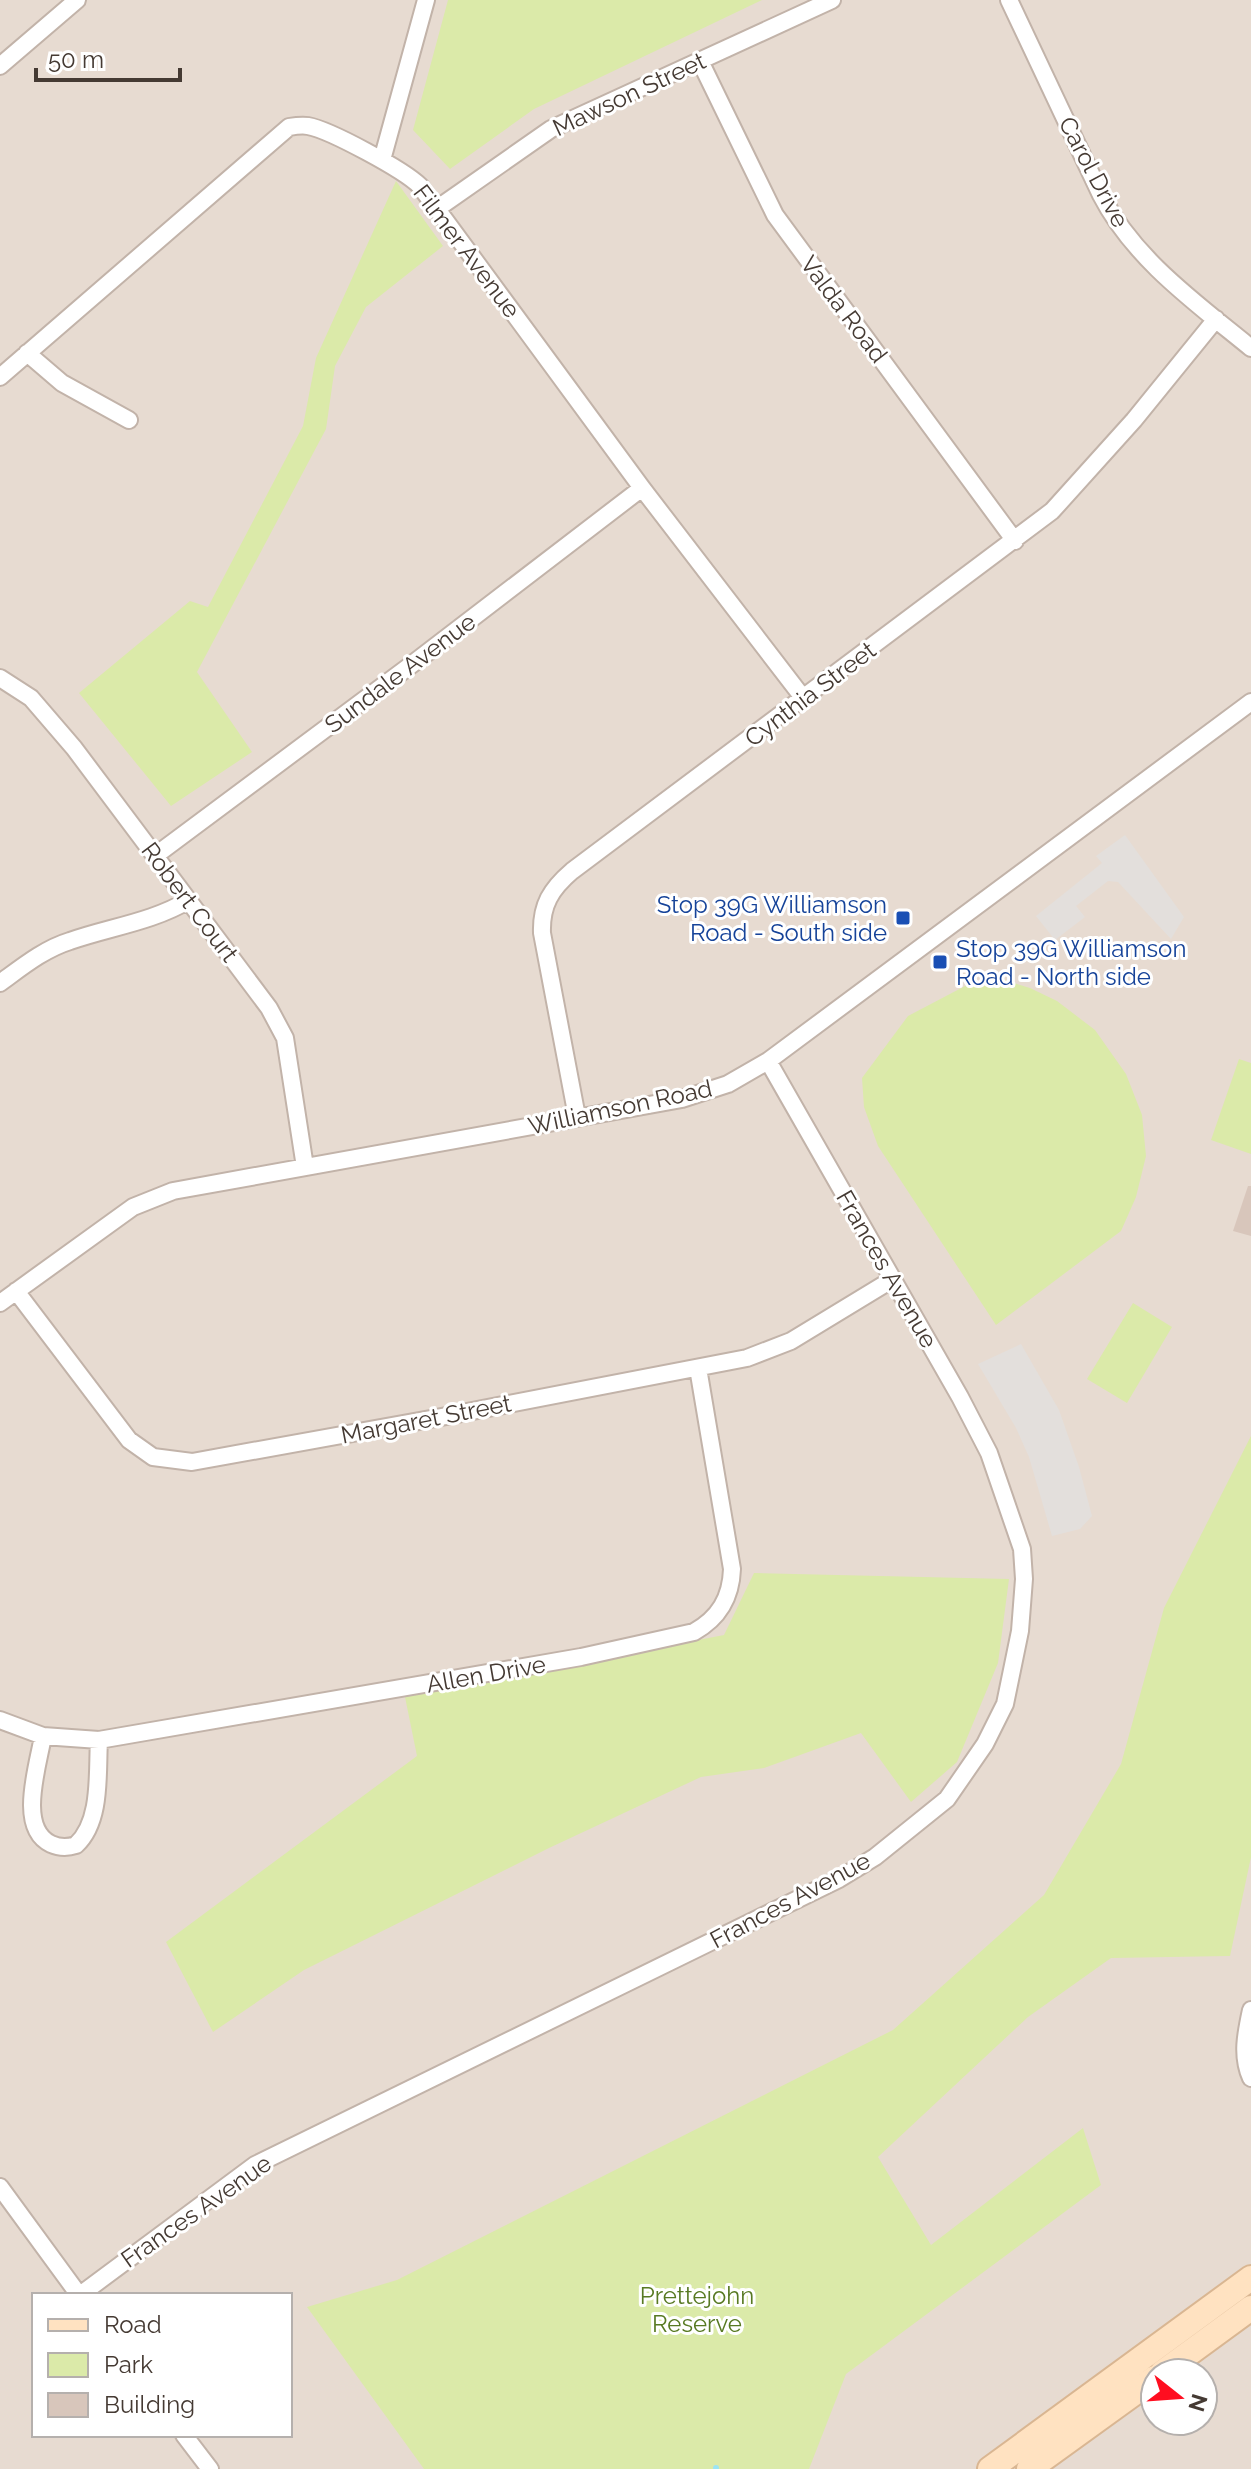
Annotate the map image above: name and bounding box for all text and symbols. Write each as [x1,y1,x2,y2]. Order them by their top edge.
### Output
scale bar [36,32,180,82]
text: 50 m [48,45,104,74]
street label: Mawson Street [548,46,710,142]
street label: Carol Drive [1053,112,1135,232]
street label: Filmer Avenue [407,179,527,323]
street label: Valda Road [794,250,894,368]
street label: Sundale Avenue [319,607,481,739]
street label: Cynthia Street [739,635,881,753]
street label: Robert Court [136,836,244,968]
place label: Stop 39G Williamson Road - South side [657,890,887,947]
marker: Stop 39G Williamson Road - South side [894,909,912,927]
place label: Stop 39G Williamson Road - North side [956,934,1186,991]
marker: Stop 39G Williamson Road - North side [931,953,949,971]
street label: Williamson Road [525,1073,715,1141]
street label: Frances Avenue [830,1185,944,1353]
street label: Margaret Street [338,1388,514,1450]
street label: Allen Drive [424,1649,548,1699]
street label: Frances Avenue [705,1846,875,1954]
street label: Frances Avenue [115,2148,277,2274]
park label: Prettejohn Reserve [640,2281,754,2338]
legend [32,2293,292,2437]
text: Road [104,2310,162,2339]
text: Park [104,2350,153,2379]
north arrow [1139,2357,1219,2437]
text: Building [104,2390,195,2419]
text: N [1183,2391,1213,2415]

